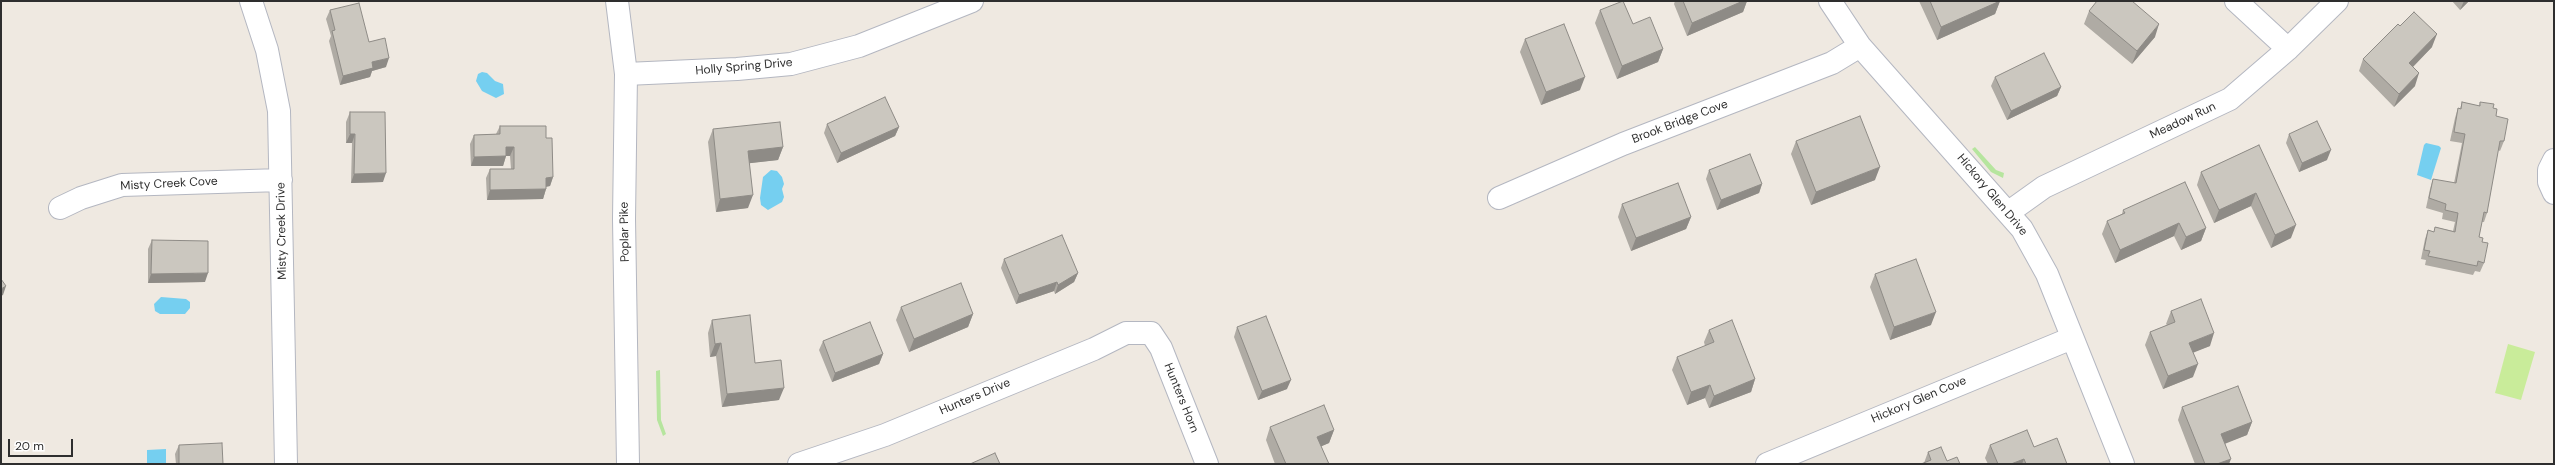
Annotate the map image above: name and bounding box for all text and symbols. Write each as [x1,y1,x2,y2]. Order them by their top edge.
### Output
street label: Holly Spring Drive [695,56,793,78]
street label: Brook Bridge Cove [1630,97,1730,147]
street label: Meadow Run [2148,99,2218,143]
street label: Hickory Glen Drive [1954,151,2030,239]
street label: Misty Creek Cove [120,174,218,194]
street label: Misty Creek Drive [274,182,290,280]
street label: Poplar Pike [617,202,633,262]
street label: Hunters Horn [1161,361,1201,435]
street label: Hickory Glen Cove [1869,373,1969,427]
street label: Hunters Drive [938,376,1012,418]
scale bar [10,431,75,457]
text: 20 m [15,438,44,454]

